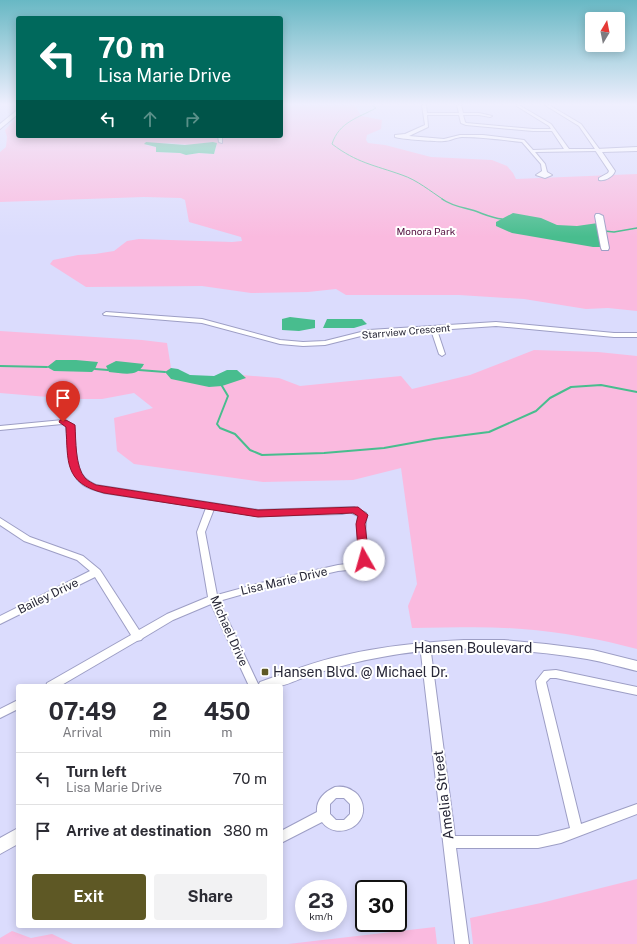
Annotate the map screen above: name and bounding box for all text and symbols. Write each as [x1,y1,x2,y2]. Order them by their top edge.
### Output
north arrow [585,12,625,52]
map controls [585,12,625,52]
text: 70 m [98,31,165,64]
icon: left [32,32,84,84]
text: Lisa Marie Drive [98,65,231,86]
icon: left [97,108,119,130]
icon: ahead [139,108,161,130]
icon: right [181,108,203,130]
park label: Monora Park [397,225,456,237]
street label: Starrview Crescent [361,321,451,341]
pin [46,381,80,422]
icon: arrive [52,387,74,409]
position arrow [343,539,385,581]
street label: Lisa Marie Drive [239,564,329,598]
street label: Bailey Drive [15,575,81,617]
street label: Michael Drive [207,594,251,669]
street label: Hansen Boulevard [414,640,532,656]
place label: Hansen Blvd. @ Michael Dr. [273,664,448,680]
marker: Hansen Blvd. @ Michael Dr. [260,667,270,677]
text: 07:49 [48,697,116,725]
text: 2 [152,697,168,725]
text: 450 [203,697,251,725]
text: Arrival [62,725,103,740]
text: min [149,725,171,740]
text: m [221,725,233,740]
street label: Amelia Street [430,750,456,840]
text: Turn left [66,763,127,780]
icon: left [32,768,54,790]
text: 70 m [232,770,267,787]
text: Lisa Marie Drive [66,780,162,795]
icon: arrive [32,820,54,842]
text: Arrive at destination [66,822,211,839]
text: 380 m [223,822,268,839]
button: Exit [32,874,146,920]
button: Share [154,874,267,920]
speed limit sign: 30 [355,880,407,932]
text: 23 [308,889,334,913]
text: km/h [309,910,333,922]

